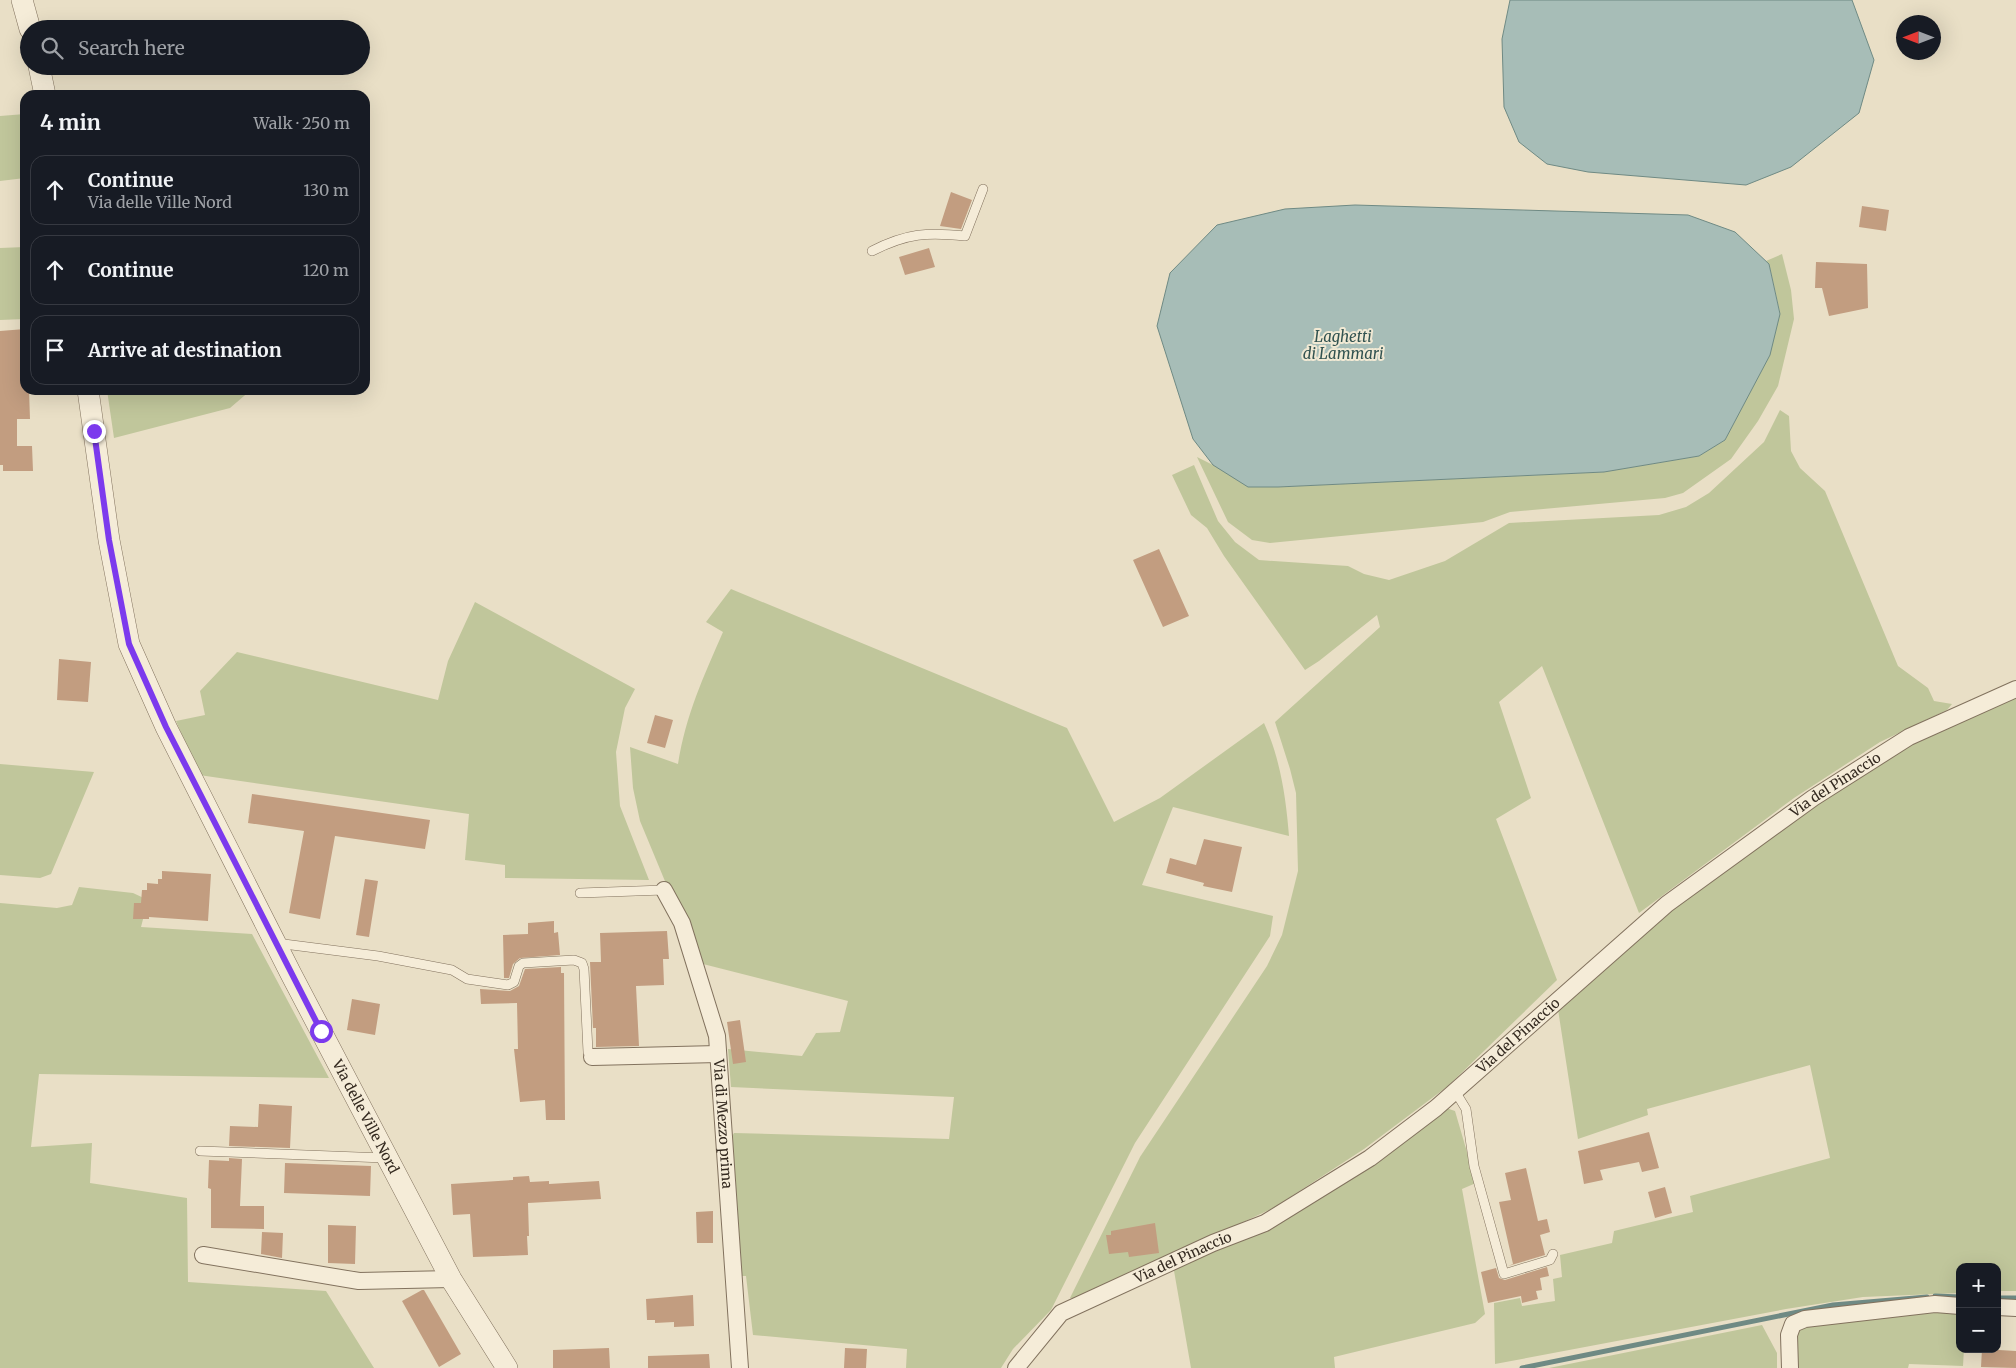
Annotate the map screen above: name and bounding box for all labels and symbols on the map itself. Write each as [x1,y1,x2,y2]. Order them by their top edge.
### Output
north arrow [1896,15,1941,60]
water label: Laghetti di Lammari [1303,327,1383,363]
route end [83,420,106,443]
street label: Via del Pinaccio [1785,748,1884,821]
street label: Via del Pinaccio [1472,994,1563,1078]
route start [310,1020,333,1043]
street label: Via delle Ville Nord [328,1056,403,1177]
street label: Via di Mezzo prima [710,1058,737,1190]
street label: Via del Pinaccio [1130,1228,1234,1288]

